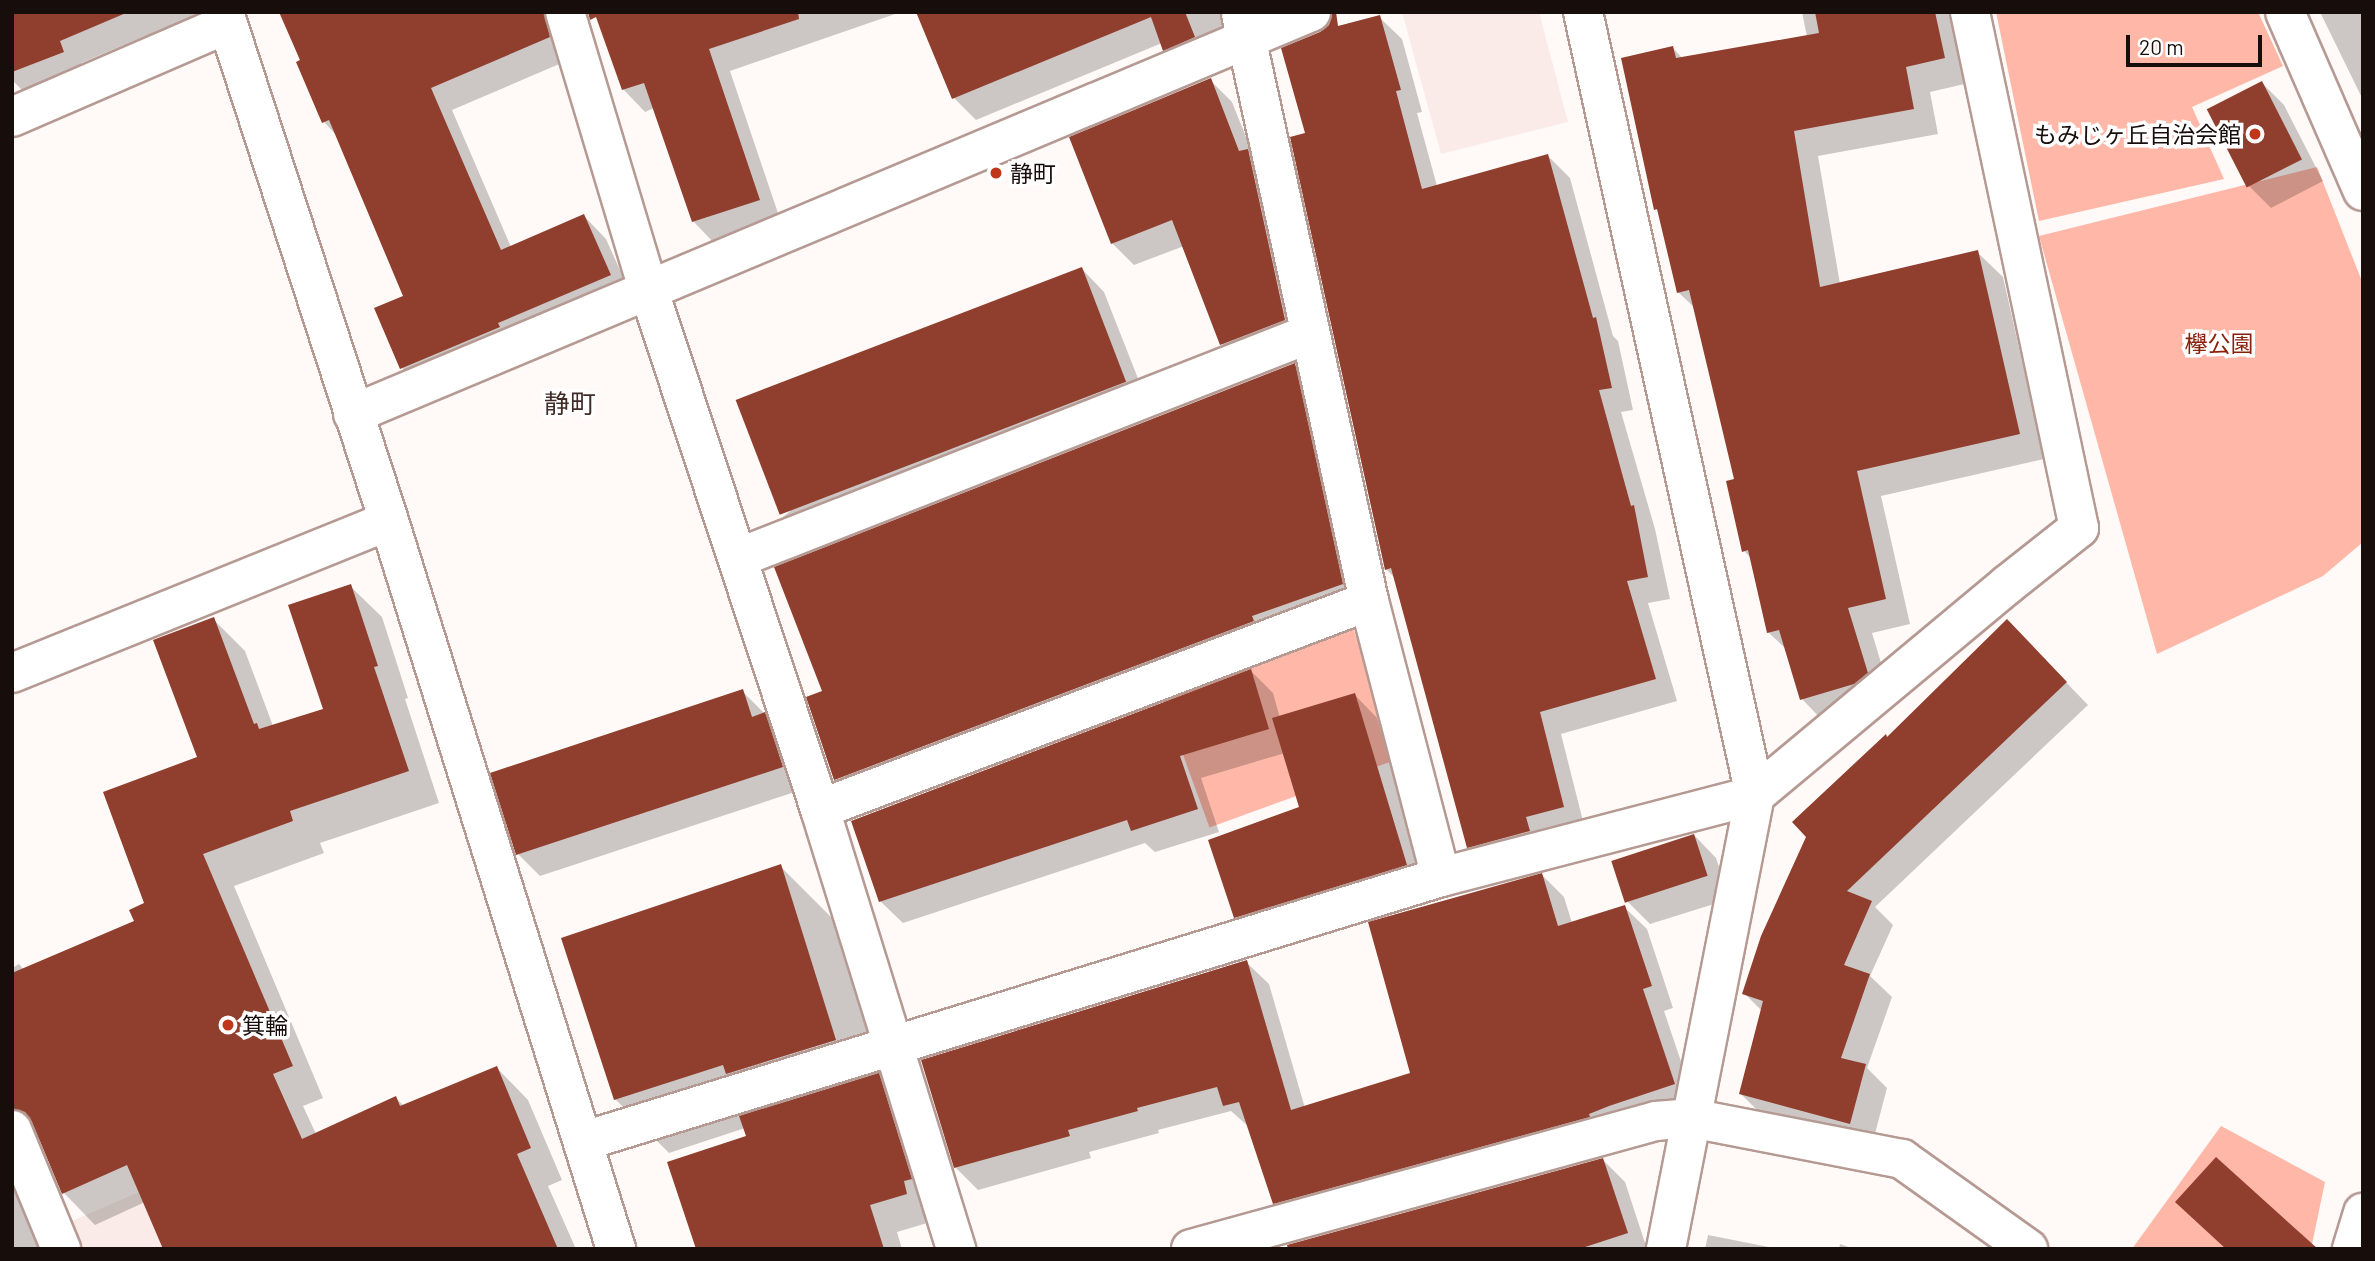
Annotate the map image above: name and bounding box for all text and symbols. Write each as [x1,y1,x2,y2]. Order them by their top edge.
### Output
scale bar [2130,21,2266,65]
text: 20 m [2139,34,2184,59]
place label: もみじヶ丘自治会館 [2034,120,2241,148]
marker: もみじヶ丘自治会館 [2247,126,2263,142]
place label: 静町 [1010,159,1056,187]
marker: 静町 [988,165,1004,181]
park label: 欅公園 [2185,329,2253,357]
district label: 静町 [544,387,596,419]
place label: 箕輪 [242,1011,288,1039]
marker: 箕輪 [220,1017,236,1033]

